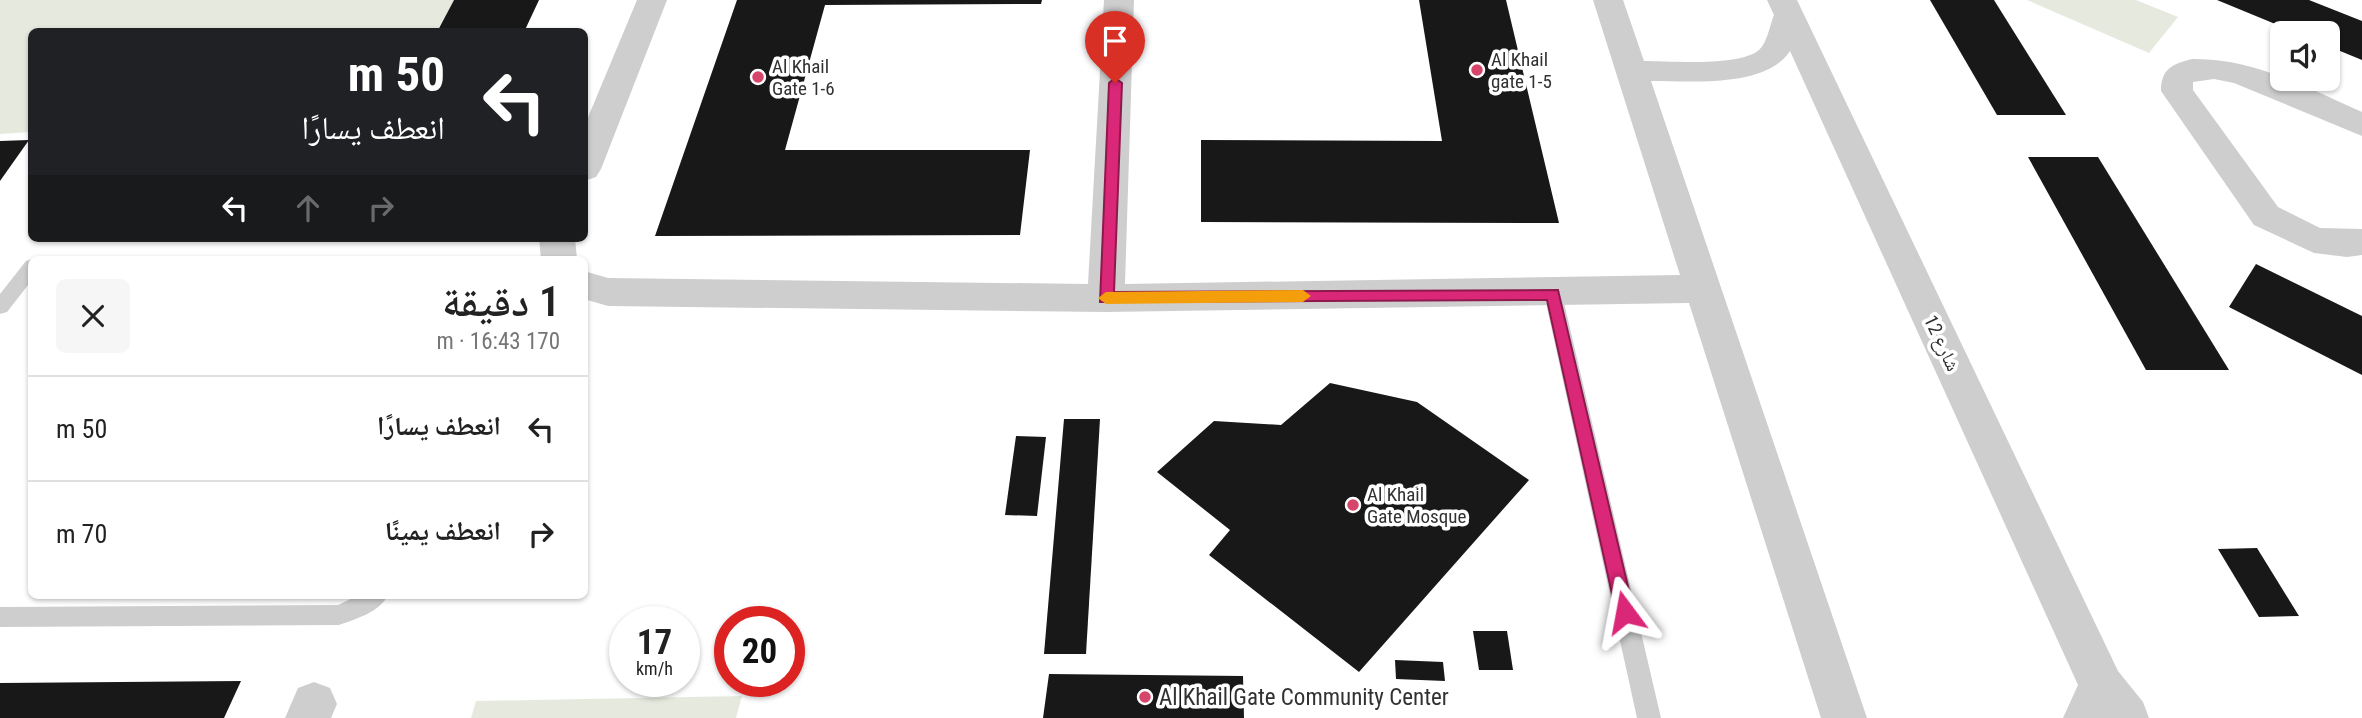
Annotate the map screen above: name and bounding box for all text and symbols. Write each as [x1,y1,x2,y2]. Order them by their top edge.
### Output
pin [1085,11,1145,83]
map controls [2270,21,2340,91]
button: sound [2270,21,2340,91]
icon: arrive [1096,22,1134,60]
text: 50 m [348,46,445,103]
place label: Al Khail gate 1-5 [1491,48,1552,93]
place label: Al Khail Gate 1-6 [772,55,835,100]
icon: left [469,56,560,147]
marker: Al Khail gate 1-5 [1469,62,1485,78]
marker: Al Khail Gate 1-6 [750,69,766,85]
text: انعطف يسارًا [301,109,445,147]
icon: left [216,189,254,227]
icon: ahead [289,189,327,227]
icon: right [362,189,400,227]
text: 1 دقيقة [442,277,560,326]
button: close [56,279,130,353]
street label: شارع 12 [1919,311,1965,375]
text: 170 m · 16:43 [436,328,560,355]
icon: left [522,410,560,448]
text: انعطف يسارًا [377,411,501,441]
text: 50 m [56,414,107,444]
place label: Al Khail Gate Mosque [1367,483,1466,528]
marker: Al Khail Gate Mosque [1345,497,1361,513]
icon: right [522,515,560,553]
text: انعطف يمينًا [385,516,501,546]
text: 70 m [56,519,107,549]
position arrow [1588,575,1662,649]
speed limit sign: 20 [714,606,805,697]
text: 17 [637,622,672,663]
text: km/h [636,658,673,679]
place label: Al Khail Gate Community Center [1159,684,1449,711]
marker: Al Khail Gate Community Center [1137,689,1153,705]

